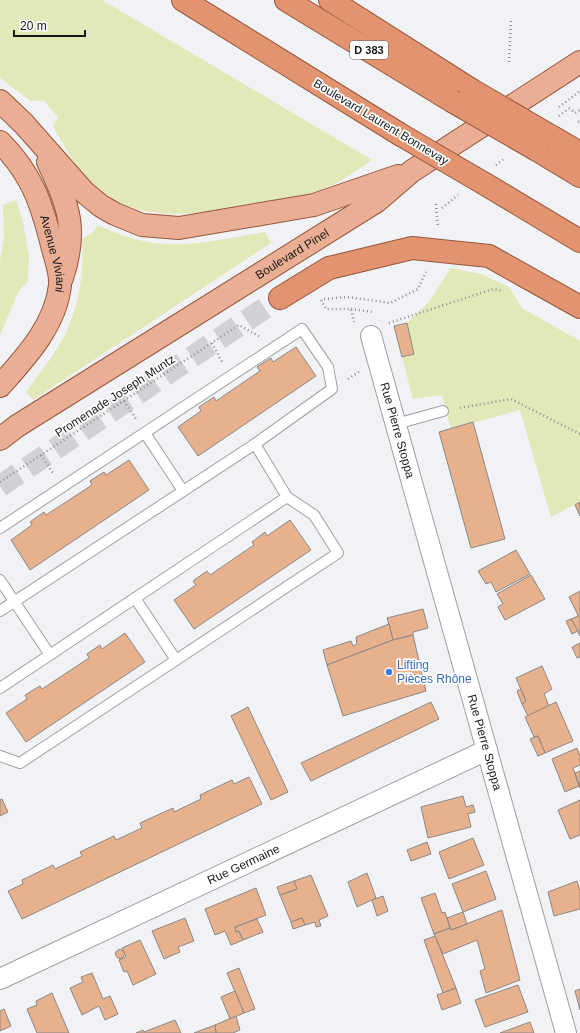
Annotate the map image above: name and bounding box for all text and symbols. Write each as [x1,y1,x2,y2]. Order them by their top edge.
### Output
scale bar [14,12,85,38]
text: 20 m [20,19,47,33]
road number: D 383 [350,41,388,59]
street label: Boulevard Laurent Bonnevay [311,76,451,168]
street label: Avenue Viviani [37,213,67,294]
street label: Boulevard Pinel [253,226,332,282]
street label: Promenade Joseph Muntz [52,352,178,440]
street label: Rue Pierre Stoppa [377,381,418,480]
place label: Lifting Pièces Rhône [397,658,472,686]
marker: Lifting Pièces Rhône [384,667,394,677]
street label: Rue Pierre Stoppa [465,693,505,792]
street label: Rue Germaine [205,841,282,887]

